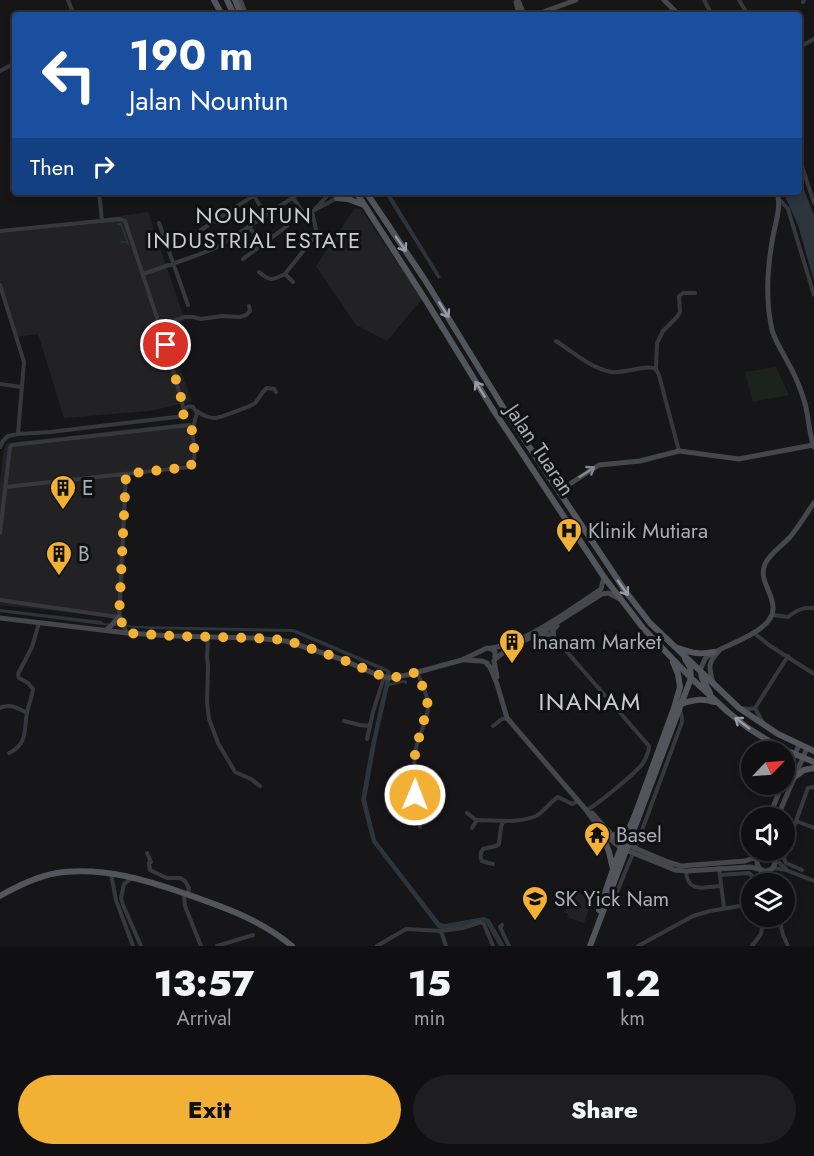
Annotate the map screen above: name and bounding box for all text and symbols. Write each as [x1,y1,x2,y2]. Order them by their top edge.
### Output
text: 190 m [129,25,253,86]
icon: left [30,36,108,114]
text: Jalan Nountun [129,81,289,120]
icon: right [87,150,120,183]
text: Then [30,151,75,183]
district label: NOUNTUN INDUSTRIAL ESTATE [146,199,362,256]
one-way arrow [395,235,407,251]
one-way arrow [438,301,450,318]
pin [140,319,191,370]
icon: arrive [149,328,182,361]
one-way arrow [474,381,486,398]
street label: Jalan Tuaran [497,396,582,502]
one-way arrow [579,466,595,478]
building icon: E [48,473,78,511]
place label: E [82,473,94,503]
hospital icon: Klinik Mutiara [554,516,584,554]
place label: Klinik Mutiara [588,516,708,546]
building icon: B [44,539,74,577]
place label: B [78,539,90,569]
one-way arrow [617,579,629,596]
building icon: Inanam Market [497,627,527,665]
place label: Inanam Market [532,627,661,657]
district label: INANAM [538,684,642,719]
one-way arrow [735,717,751,729]
north arrow [741,741,795,795]
map controls [741,741,795,927]
position arrow [383,763,447,827]
button: sound [741,807,795,861]
temple icon: Basel [582,820,612,858]
place label: Basel [616,820,662,850]
button: layers [741,873,795,927]
school or university icon: SK Yick Nam [520,884,550,922]
place label: SK Yick Nam [554,884,669,914]
text: 13:57 [154,957,254,1009]
text: 15 [408,957,451,1009]
text: 1.2 [605,957,660,1009]
text: Arrival [176,1004,232,1033]
text: min [414,1004,445,1033]
text: km [620,1004,645,1033]
button: Exit [18,1075,401,1144]
button: Share [413,1075,796,1144]

